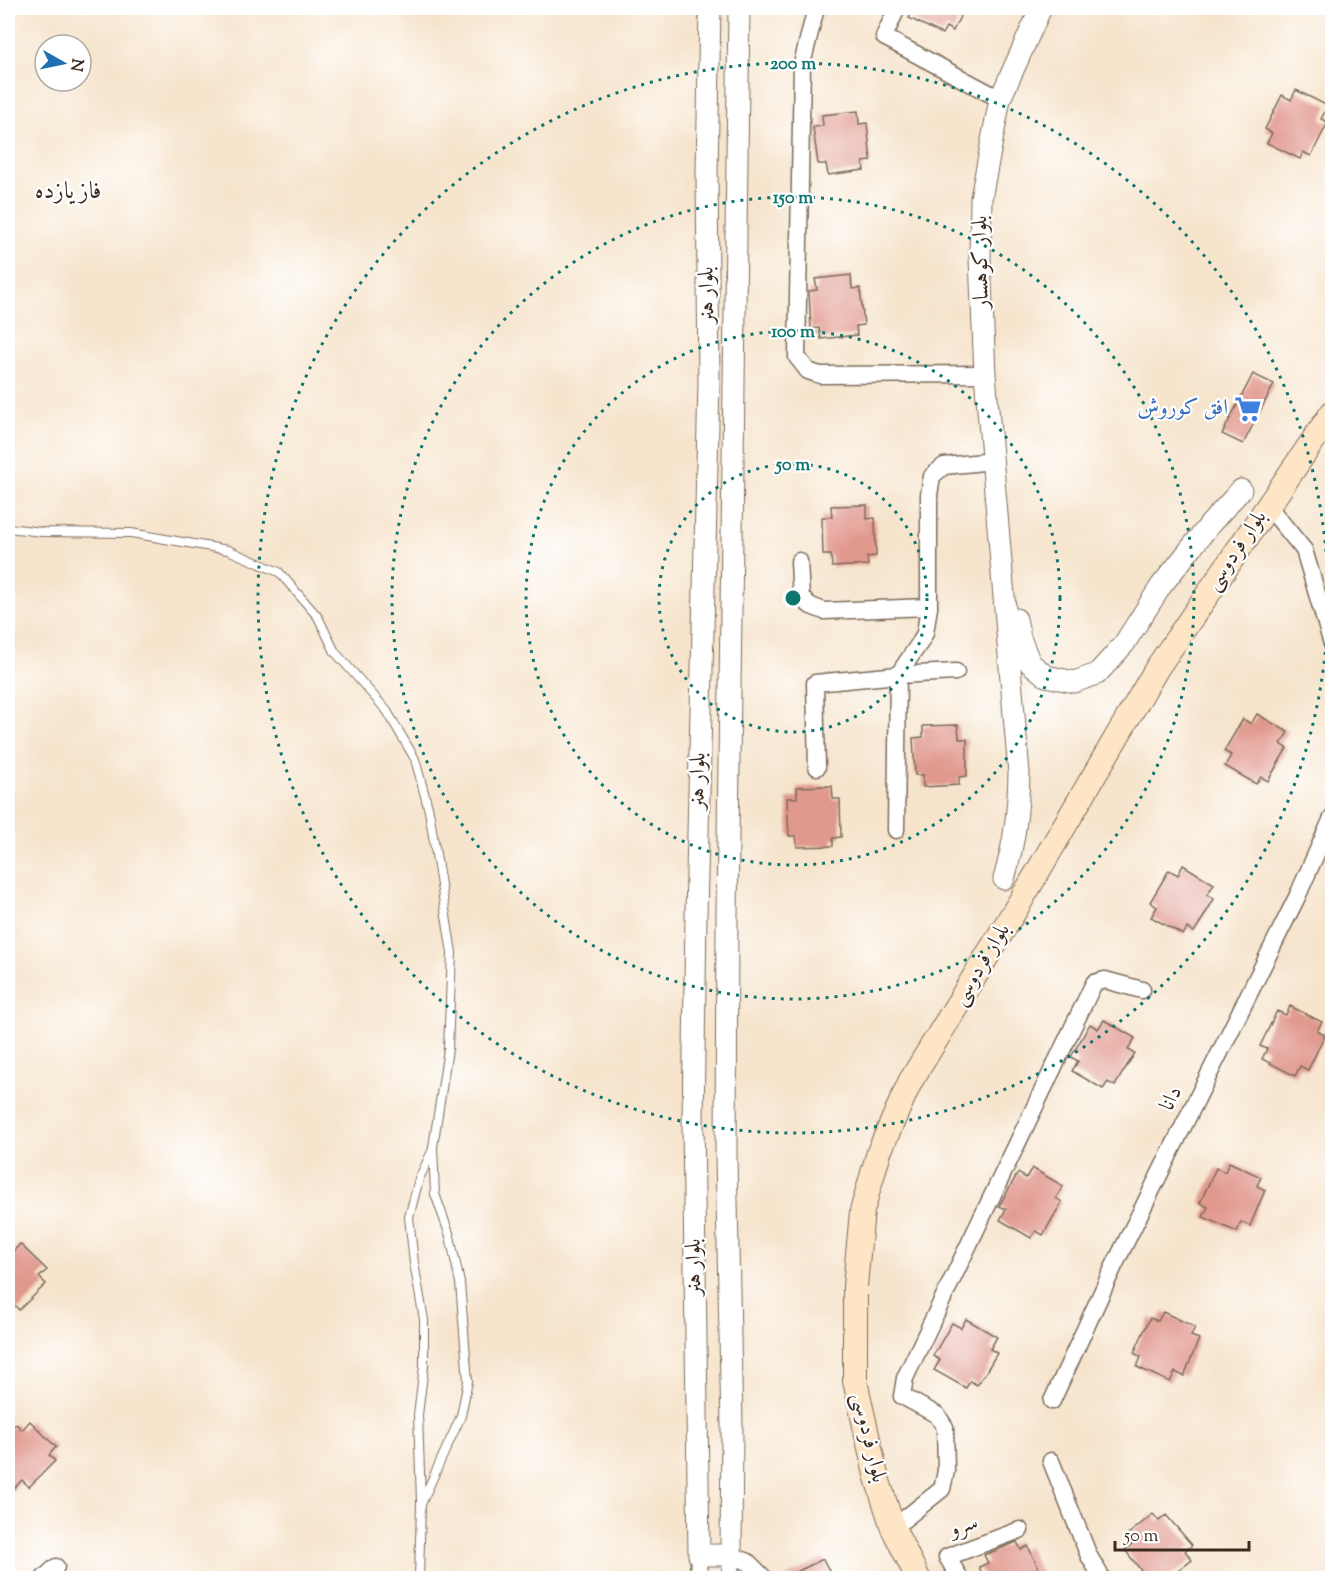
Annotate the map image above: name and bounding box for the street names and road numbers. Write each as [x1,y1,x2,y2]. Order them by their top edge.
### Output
street label: بلوار کوهسار [965,215,999,311]
street label: بلوار هنر [692,266,725,326]
street label: بلوار فردوسی [1198,504,1276,598]
street label: بلوار هنر [682,752,715,812]
street label: بلوار فردوسی [945,918,1019,1012]
street label: دانا [1152,1081,1192,1117]
street label: بلوار هنر [679,1238,712,1298]
street label: بلوار فردوسی [842,1390,894,1486]
street label: سرو [943,1507,983,1548]

